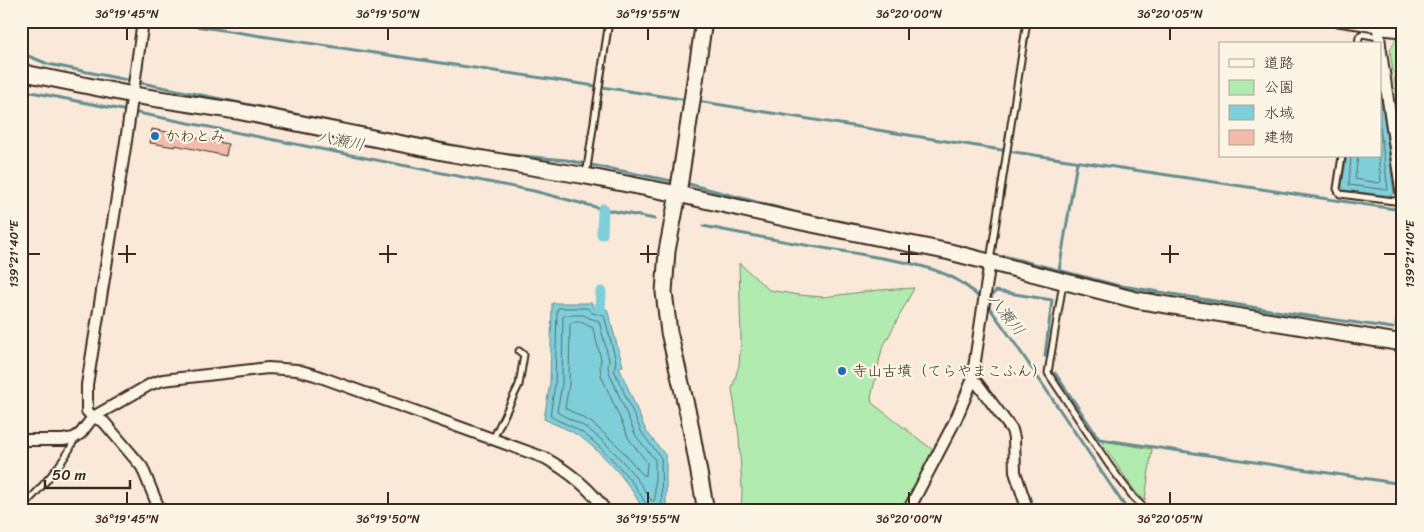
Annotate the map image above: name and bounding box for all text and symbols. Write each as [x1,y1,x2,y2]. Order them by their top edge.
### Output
text: 36°19'45"N [95,3,160,25]
text: 36°19'50"N [356,3,421,25]
text: 36°19'55"N [616,3,680,25]
text: 36°20'00"N [876,3,943,25]
text: 36°20'05"N [1137,3,1204,25]
legend [1219,42,1382,158]
text: 道路 [1264,50,1294,76]
text: 公園 [1264,74,1294,100]
text: 水域 [1264,100,1294,126]
water label: 八瀬川 [315,122,367,159]
place label: かわとみ [165,123,225,149]
text: 建物 [1264,124,1294,150]
marker: かわとみ [149,130,161,142]
text: 139°21'40"E [3,219,25,288]
text: 139°21'40"E [1399,219,1421,288]
water label: 八瀬川 [980,286,1033,342]
place label: 寺山古墳（てらやまこふん） [852,358,1047,384]
marker: 寺山古墳（てらやまこふん） [836,365,848,377]
scale bar [45,457,130,489]
text: 50 m [52,462,87,488]
text: 36°19'45"N [95,508,160,530]
text: 36°19'50"N [356,508,421,530]
text: 36°19'55"N [616,508,680,530]
text: 36°20'00"N [876,508,943,530]
text: 36°20'05"N [1137,508,1204,530]

